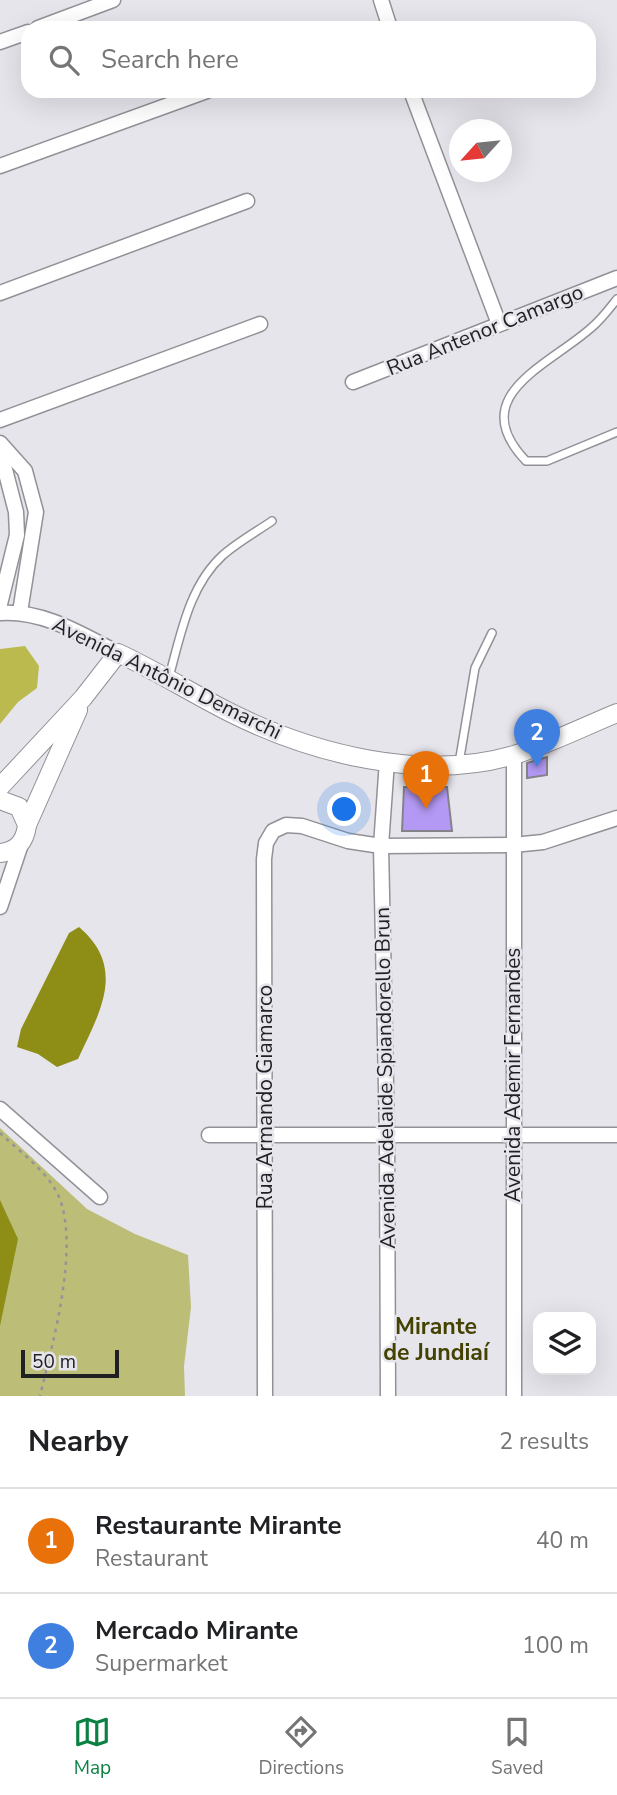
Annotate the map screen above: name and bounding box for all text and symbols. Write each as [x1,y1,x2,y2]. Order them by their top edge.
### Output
search box [21,21,596,98]
icon: search [45,41,83,79]
text: Search here [101,42,239,77]
north arrow [449,119,512,182]
street label: Rua Antenor Camargo [382,278,588,382]
street label: Avenida Antônio Demarchi [48,610,286,746]
pin: 2 [514,709,560,767]
pin: 1 [403,751,449,809]
your location [327,792,361,826]
street label: Avenida Adelaide Spiandorello Brun [368,907,402,1249]
street label: Avenida Ademir Fernandes [499,948,527,1202]
street label: Rua Armando Giamarco [251,985,279,1209]
district label: Mirante de Jundiaí [383,1311,491,1368]
map controls [533,1312,596,1375]
button: layers [533,1312,596,1375]
scale bar [21,1347,119,1379]
text: 50 m [32,1349,76,1375]
text: Nearby [28,1421,128,1462]
text: 2 results [499,1426,589,1457]
text: Restaurante Mirante [95,1508,342,1543]
text: 1 [44,1525,58,1556]
text: 40 m [536,1525,589,1556]
text: Restaurant [95,1543,208,1574]
text: Mercado Mirante [95,1613,298,1648]
text: 2 [44,1630,58,1661]
text: 100 m [522,1630,589,1661]
text: Supermarket [95,1648,228,1679]
tab: Map [73,1713,111,1781]
tab: Directions [258,1713,344,1781]
tab: Saved [491,1713,544,1781]

